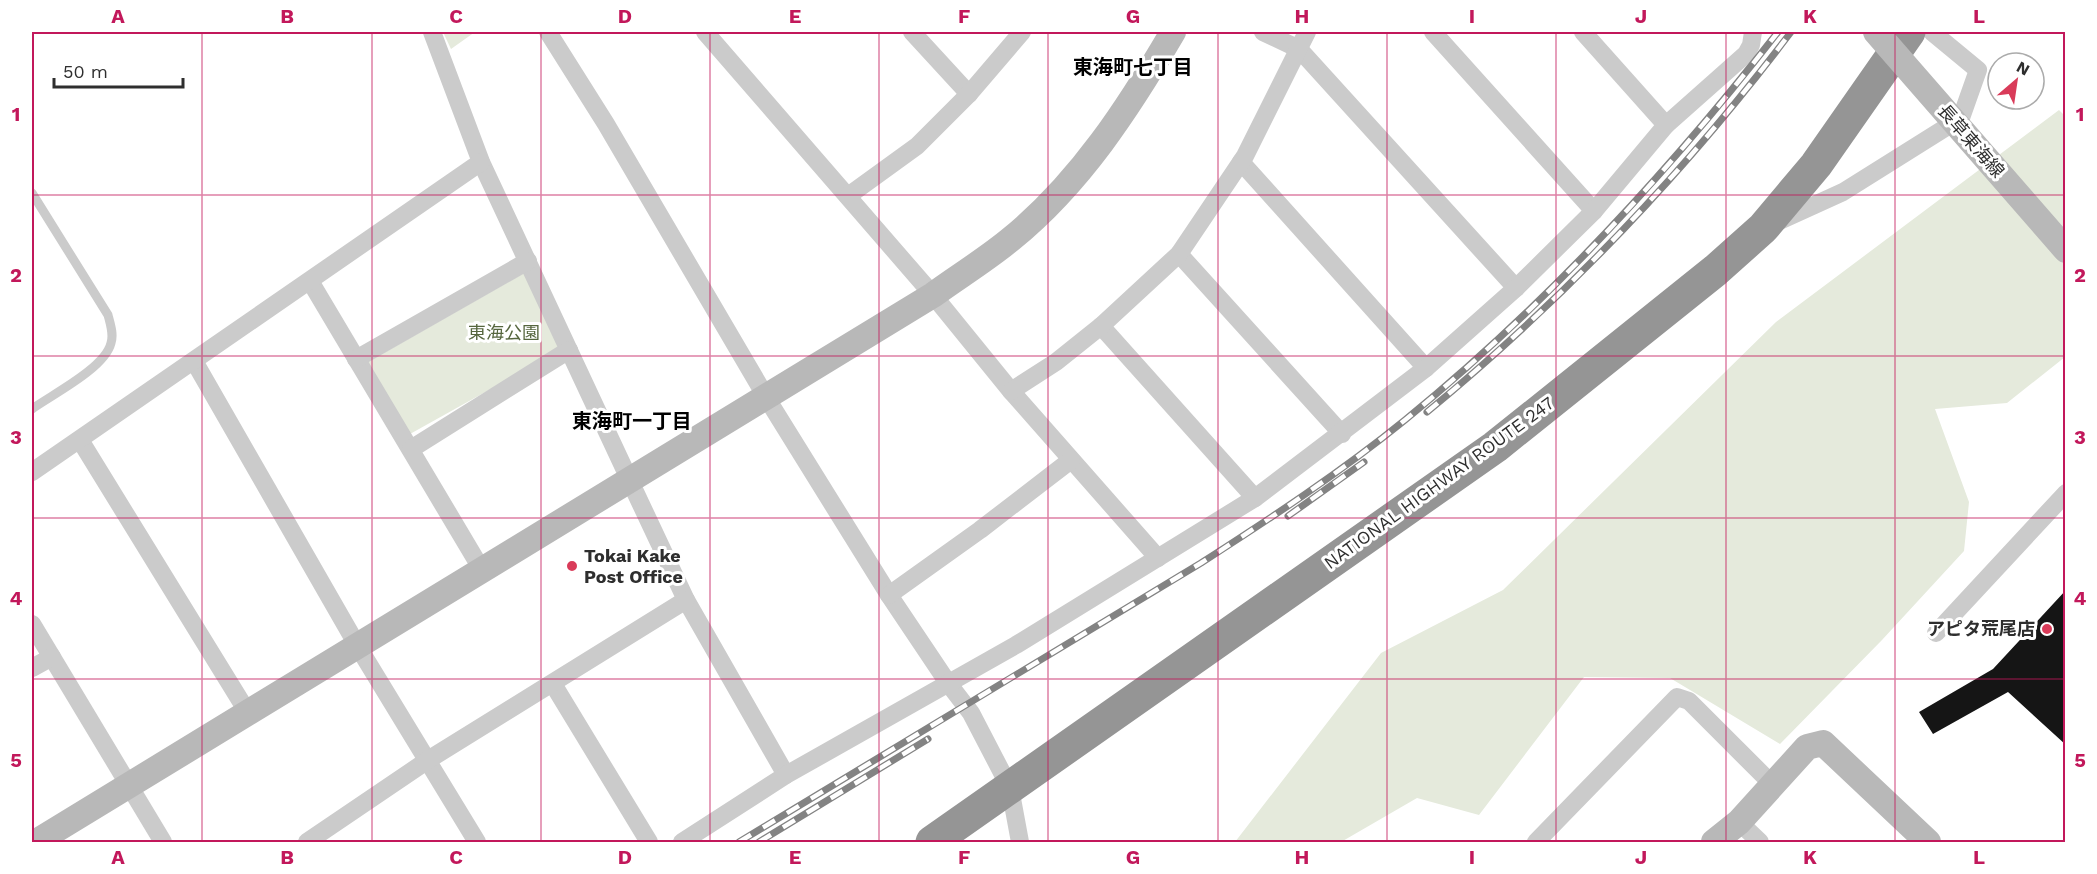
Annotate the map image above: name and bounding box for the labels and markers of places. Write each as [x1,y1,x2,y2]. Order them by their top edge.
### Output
place label: Tokai Kake Post Office [584,545,683,587]
marker: Tokai Kake Post Office [565,559,579,573]
place label: アピタ荒尾店 [1927,618,2035,639]
marker: アピタ荒尾店 [2040,622,2054,636]

